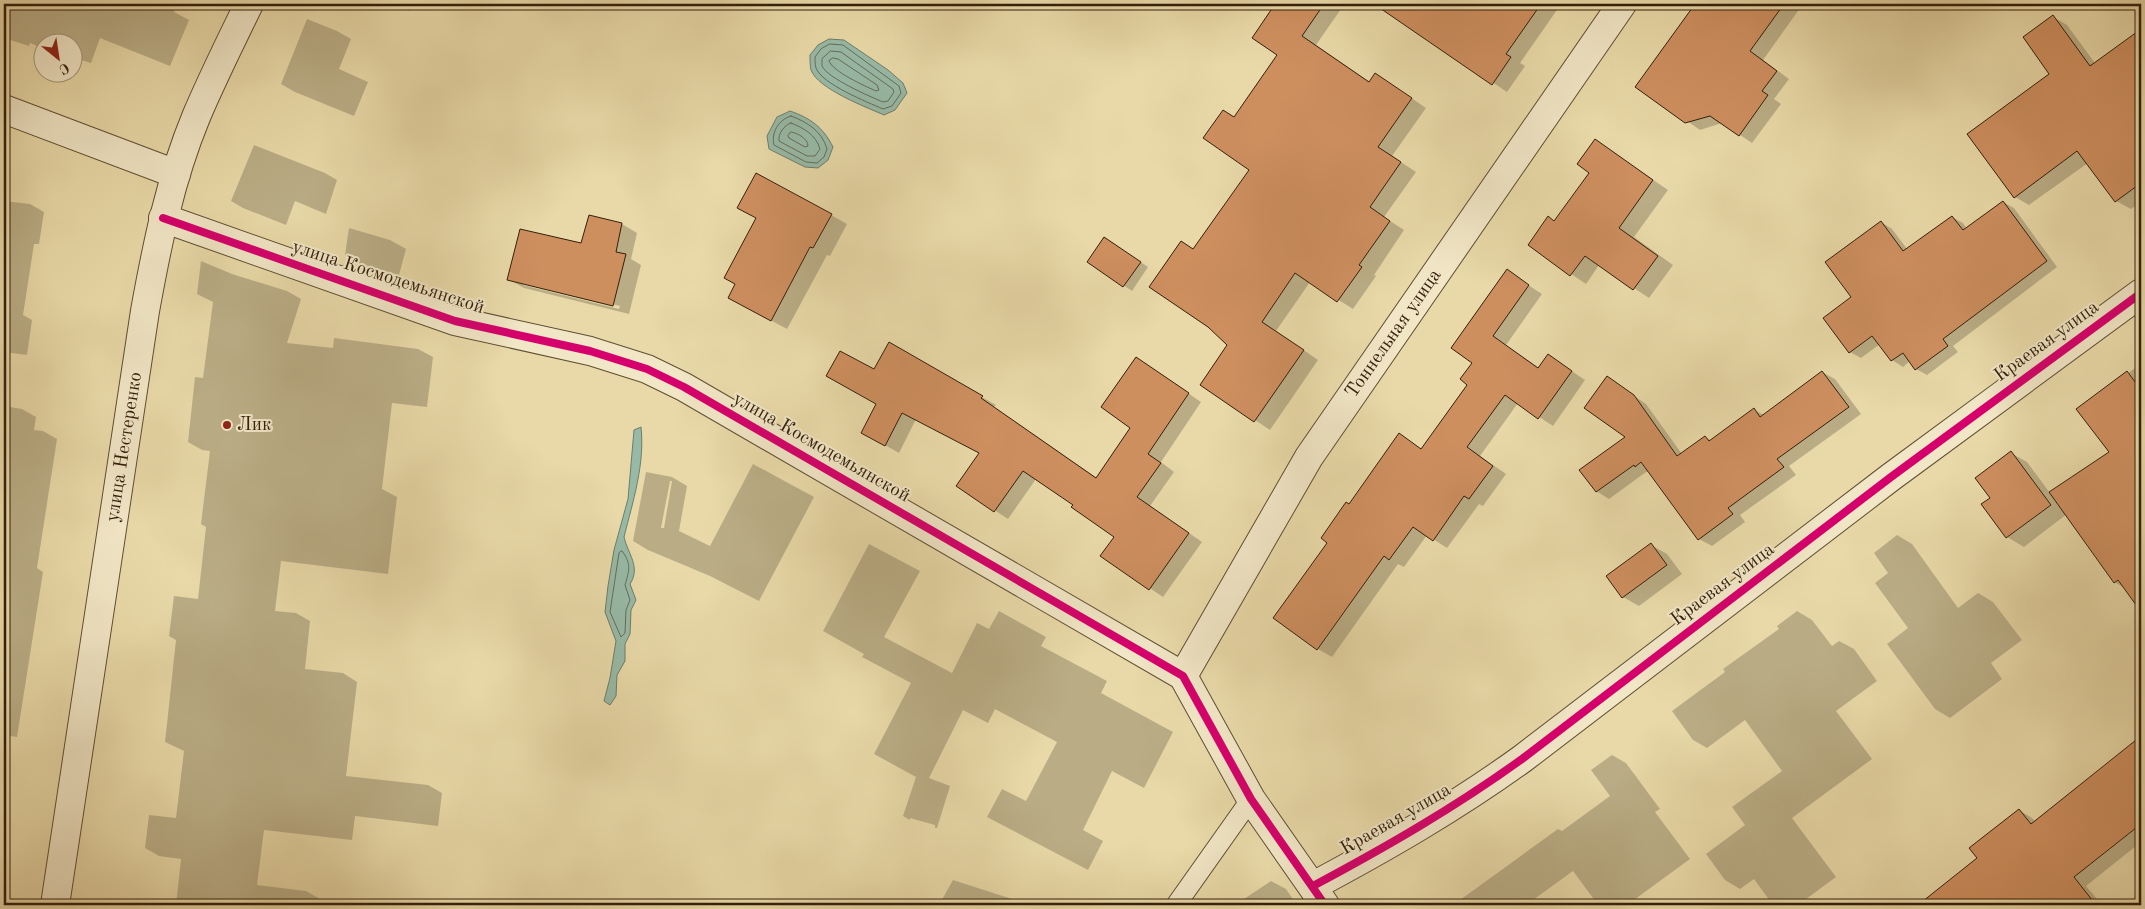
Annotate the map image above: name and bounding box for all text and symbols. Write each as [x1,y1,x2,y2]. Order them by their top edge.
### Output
north arrow [32,32,82,82]
text: С [56,60,72,77]
street label: улица Космодемьянской [290,238,486,318]
street label: Тоннельная улица [1343,266,1446,402]
street label: Краевая улица [1991,297,2103,386]
street label: улица Нестеренко [104,371,146,523]
street label: улица Космодемьянской [729,390,913,506]
place label: Лик [237,416,272,435]
marker: Лик [221,419,233,431]
street label: Краевая улица [1668,540,1779,630]
street label: Краевая улица [1338,780,1455,859]

